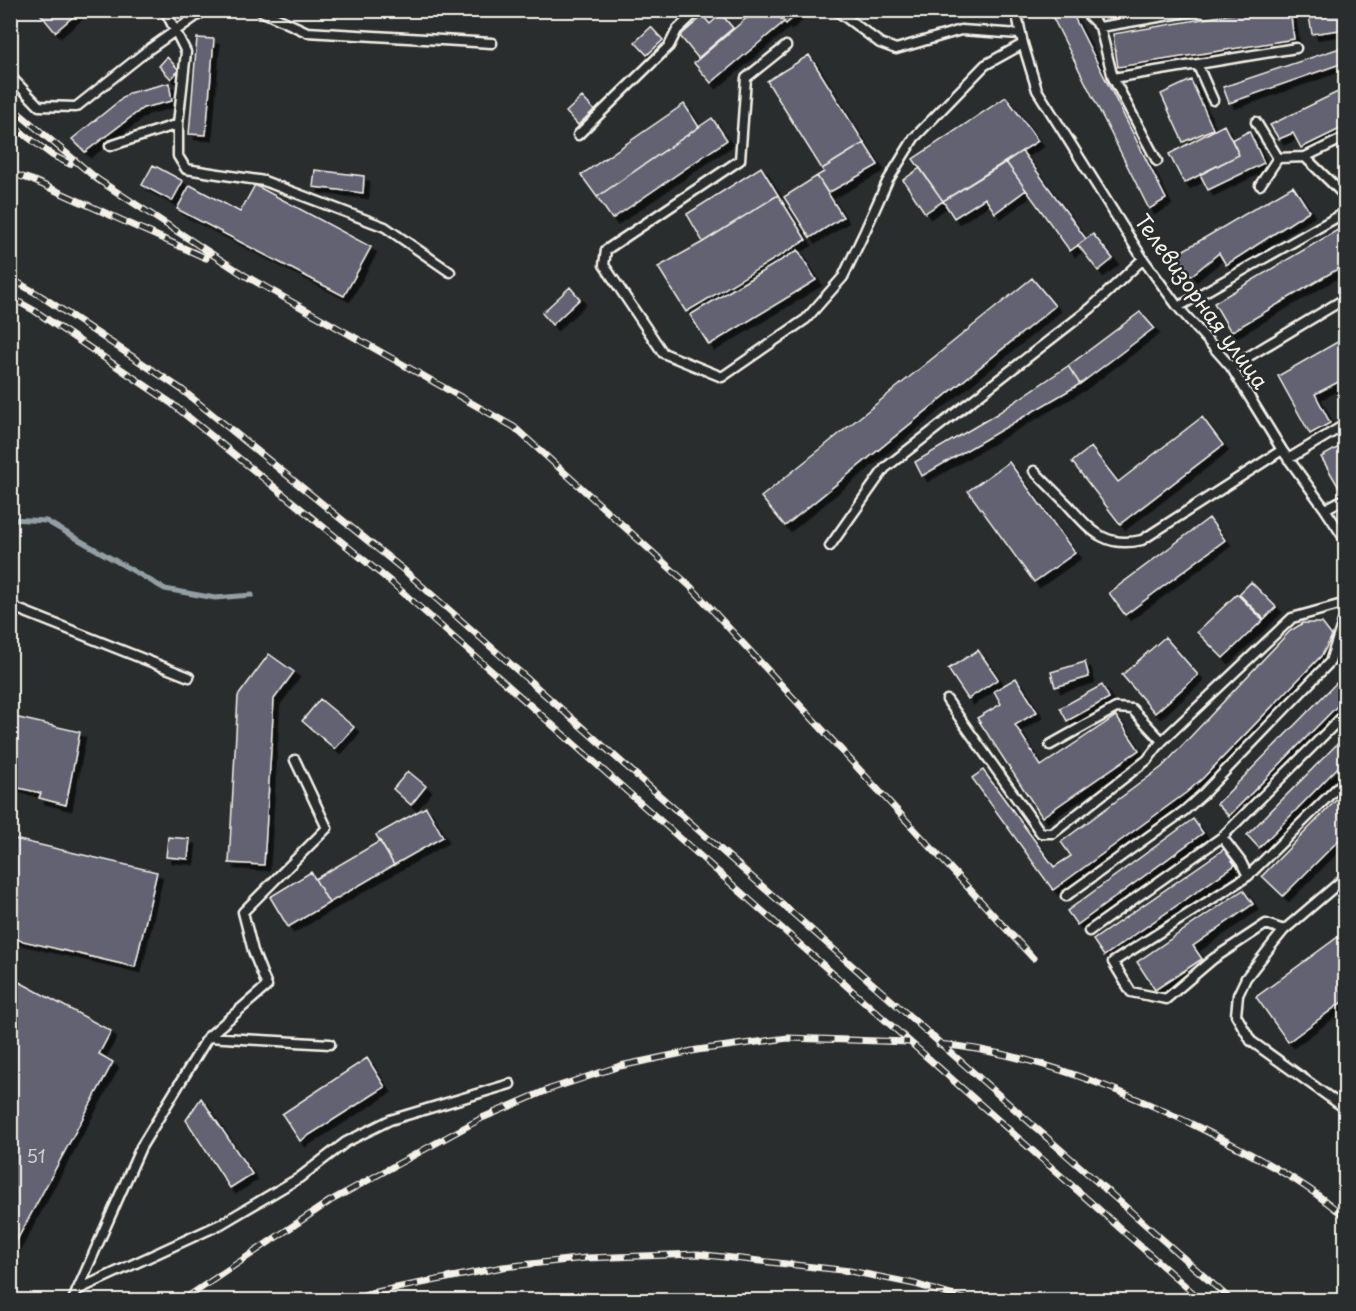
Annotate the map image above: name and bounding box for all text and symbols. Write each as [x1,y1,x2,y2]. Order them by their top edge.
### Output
street label: Телевизорная улица [1128,207,1278,396]
house number: 51 [26,1142,46,1169]

